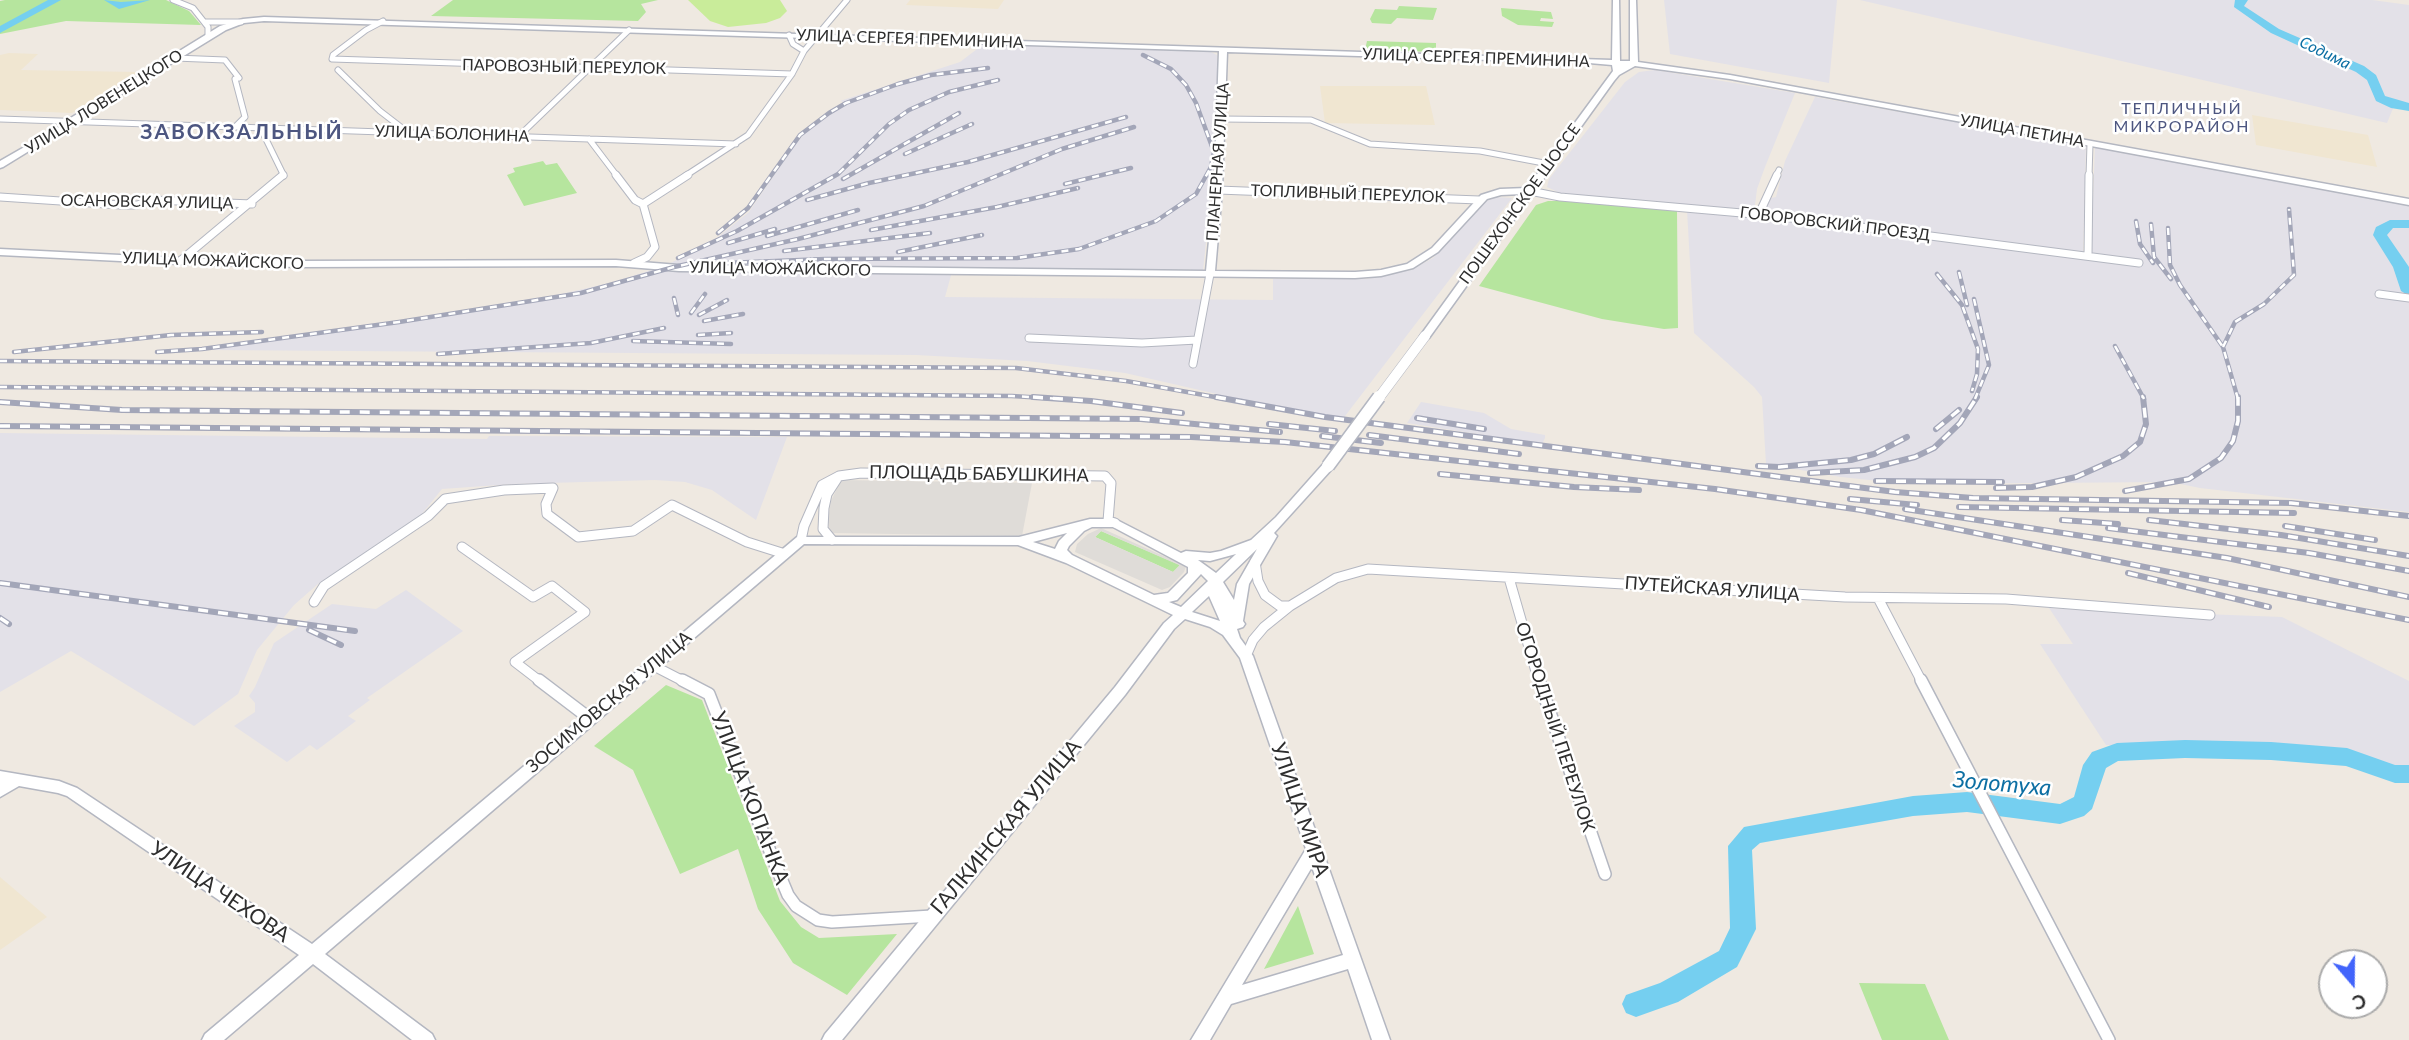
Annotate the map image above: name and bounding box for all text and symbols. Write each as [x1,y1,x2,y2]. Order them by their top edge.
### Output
street label: УЛИЦА СЕРГЕЯ ПРЕМИНИНА [796,25,1024,53]
water label: Содима [2296,32,2354,74]
street label: УЛИЦА СЕРГЕЯ ПРЕМИНИНА [1362,44,1590,72]
street label: УЛИЦА ЛОВЕНЕЦКОГО [22,46,186,158]
street label: ПАРОВОЗНЫЙ ПЕРЕУЛОК [462,56,666,78]
street label: ПЛАНЕРНАЯ УЛИЦА [1203,82,1233,242]
district label: ТЕПЛИЧНЫЙ МИКРОРАЙОН [2115,99,2249,137]
street label: УЛИЦА ПЕТИНА [1958,111,2086,151]
district label: ЗАВОКЗАЛЬНЫЙ [142,119,342,145]
street label: ПОШЕХОНСКОЕ ШОССЕ [1455,120,1585,288]
street label: УЛИЦА БОЛОНИНА [374,122,530,146]
street label: ТОПЛИВНЫЙ ПЕРЕУЛОК [1250,181,1446,207]
street label: ОСАНОВСКАЯ УЛИЦА [60,191,234,213]
street label: ГОВОРОВСКИЙ ПРОЕЗД [1739,203,1931,245]
street label: УЛИЦА МОЖАЙСКОГО [122,248,304,274]
street label: УЛИЦА МОЖАЙСКОГО [689,258,871,280]
street label: ПЛОЩАДЬ БАБУШКИНА [869,461,1089,487]
street label: ПУТЕЙСКАЯ УЛИЦА [1624,572,1800,606]
street label: ОГОРОДНЫЙ ПЕРЕУЛОК [1511,619,1599,835]
street label: ЗОСИМОВСКАЯ УЛИЦА [522,626,696,778]
street label: УЛИЦА КОПАНКА [705,708,795,888]
street label: ГАЛКИНСКАЯ УЛИЦА [925,734,1087,920]
street label: УЛИЦА МИРА [1265,740,1335,880]
water label: Золотуха [1952,766,2052,802]
street label: УЛИЦА ЧЕХОВА [146,836,294,948]
north arrow [2318,949,2388,1019]
text: С [2350,989,2370,1015]

